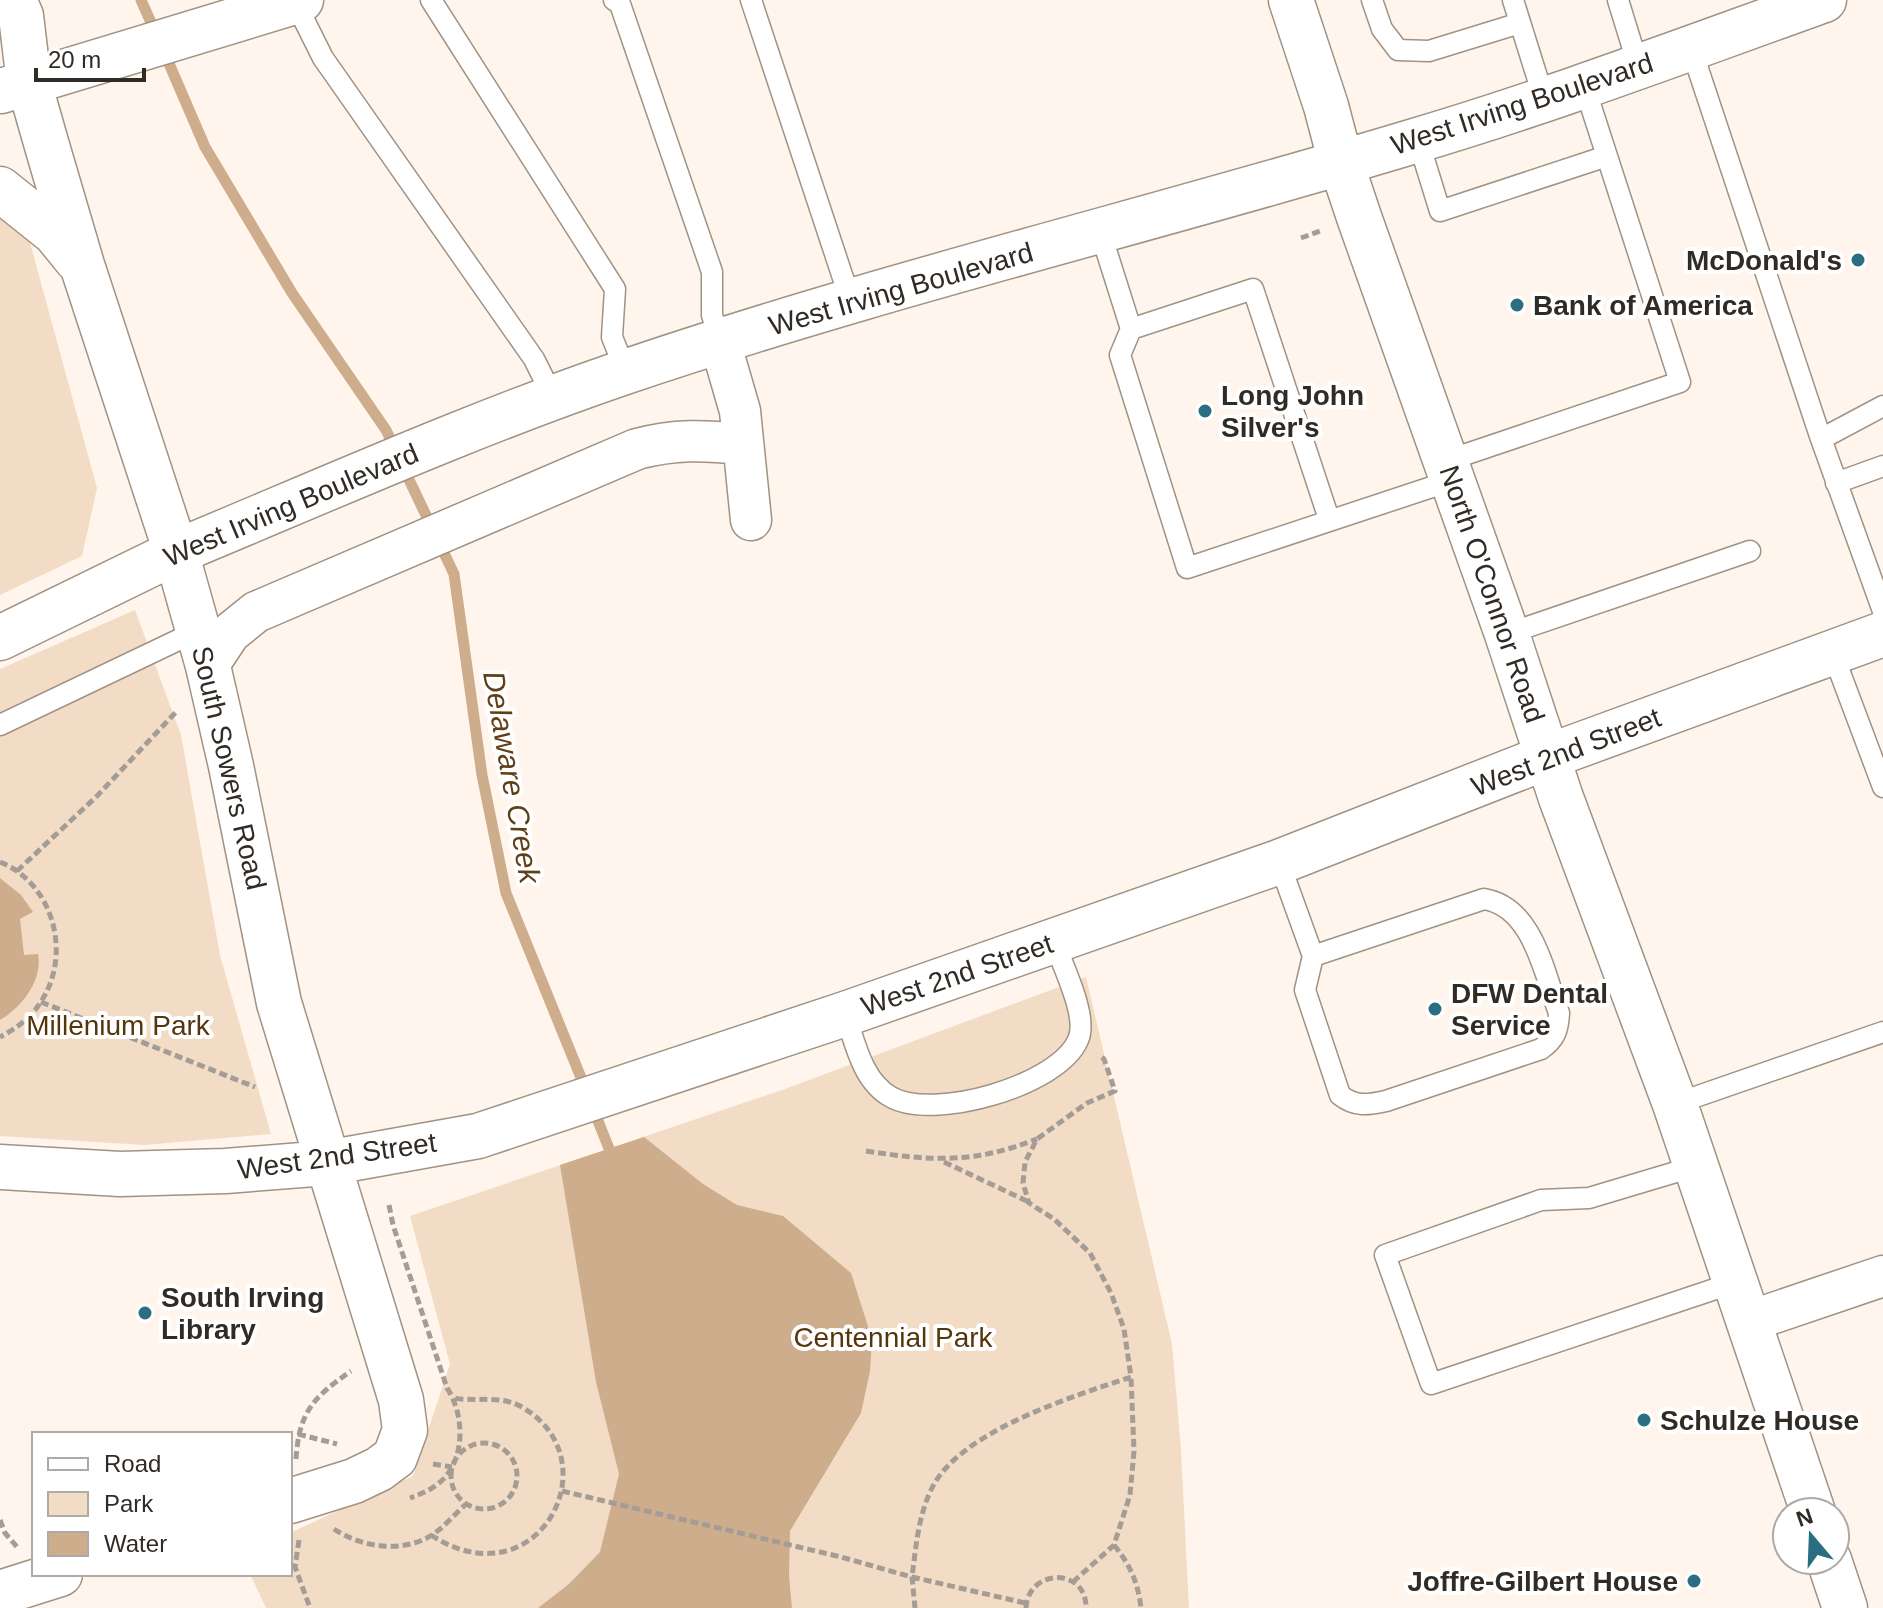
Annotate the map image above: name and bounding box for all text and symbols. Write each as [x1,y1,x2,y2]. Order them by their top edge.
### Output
scale bar [36,32,144,82]
text: 20 m [48,46,101,73]
street label: West Irving Boulevard [1387,47,1657,161]
street label: West Irving Boulevard [765,236,1037,342]
place label: McDonald's [1686,245,1842,276]
marker: McDonald's [1849,251,1867,269]
place label: Bank of America [1533,290,1753,321]
marker: Bank of America [1508,296,1526,314]
place label: Long John Silver's [1221,380,1364,443]
marker: Long John Silver's [1196,402,1214,420]
street label: West Irving Boulevard [159,437,423,573]
street label: North O'Connor Road [1433,461,1551,727]
street label: South Sowers Road [186,643,272,893]
water label: Delaware Creek [477,668,547,888]
street label: West 2nd Street [1467,702,1665,802]
street label: West 2nd Street [857,928,1057,1022]
place label: DFW Dental Service [1451,978,1608,1041]
marker: DFW Dental Service [1426,1000,1444,1018]
park label: Millenium Park [26,1010,211,1041]
street label: West 2nd Street [236,1127,439,1185]
place label: South Irving Library [161,1282,324,1345]
marker: South Irving Library [136,1304,154,1322]
park label: Centennial Park [793,1322,994,1353]
place label: Schulze House [1660,1405,1859,1436]
marker: Schulze House [1635,1411,1653,1429]
legend [32,1432,292,1576]
text: Road [104,1450,161,1477]
text: Park [104,1490,154,1517]
north arrow [1771,1496,1851,1576]
text: N [1793,1503,1816,1532]
text: Water [104,1530,167,1557]
place label: Joffre-Gilbert House [1407,1566,1678,1597]
marker: Joffre-Gilbert House [1685,1572,1703,1590]

